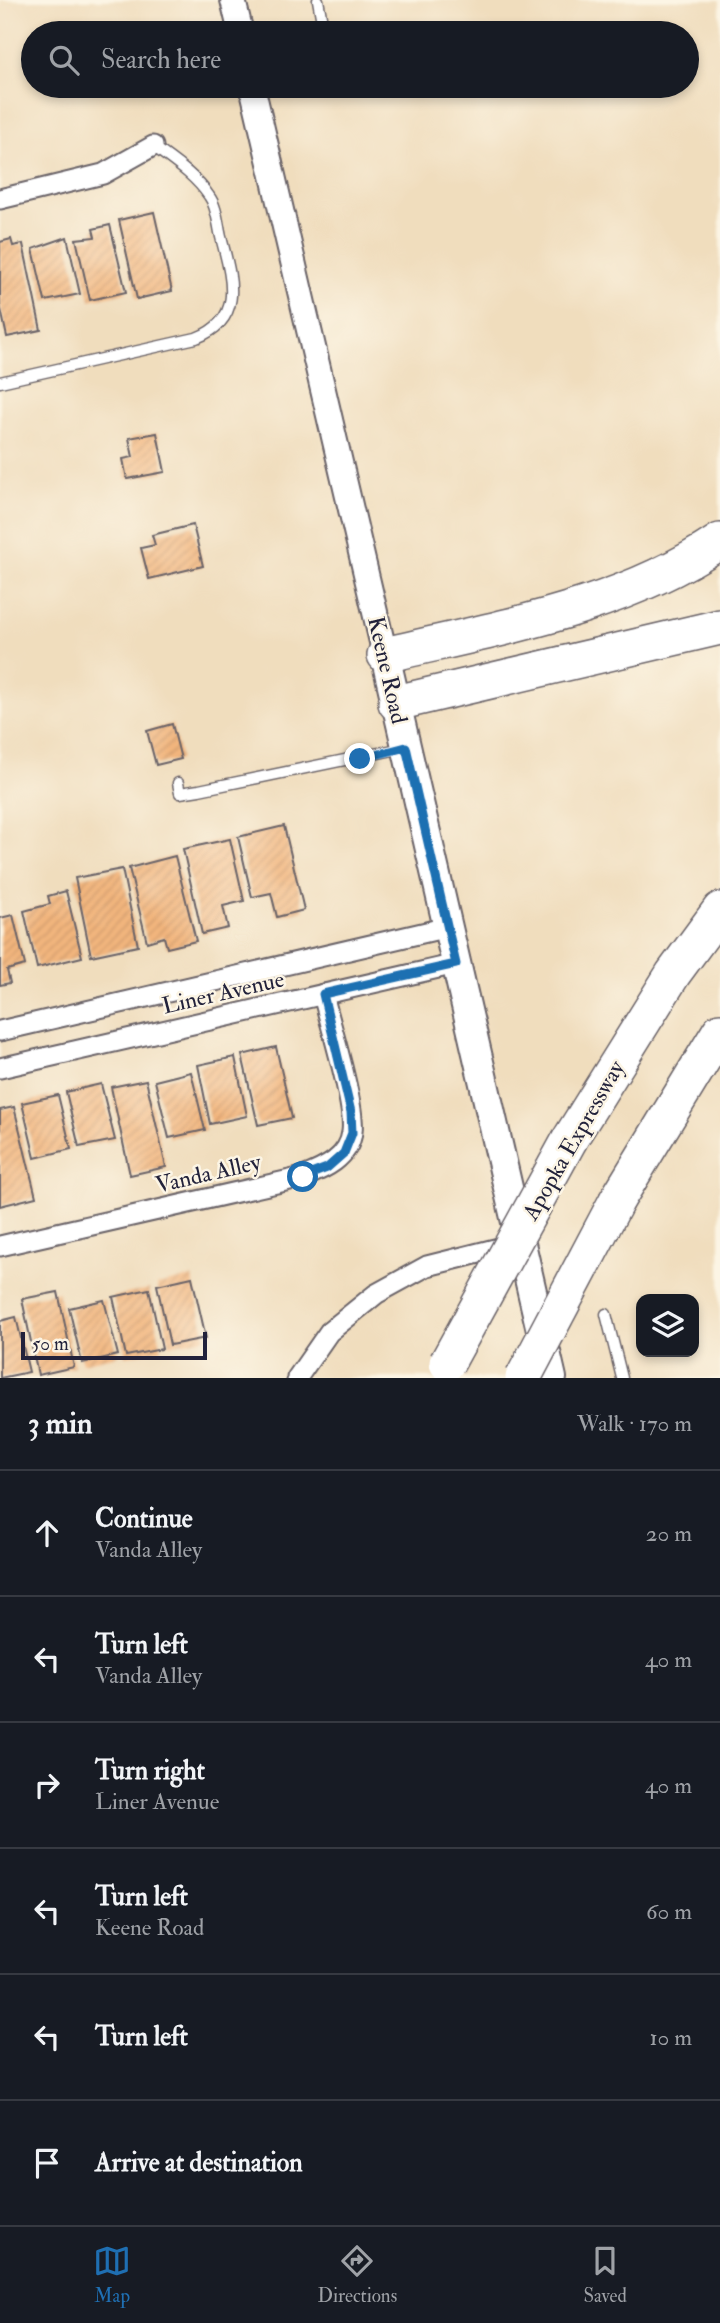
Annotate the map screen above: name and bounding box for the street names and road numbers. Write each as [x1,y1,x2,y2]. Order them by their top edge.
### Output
street label: Keene Road [361,614,414,727]
street label: Liner Avenue [159,964,287,1021]
street label: Apopka Expressway [515,1054,632,1227]
street label: Vanda Alley [153,1147,264,1200]

